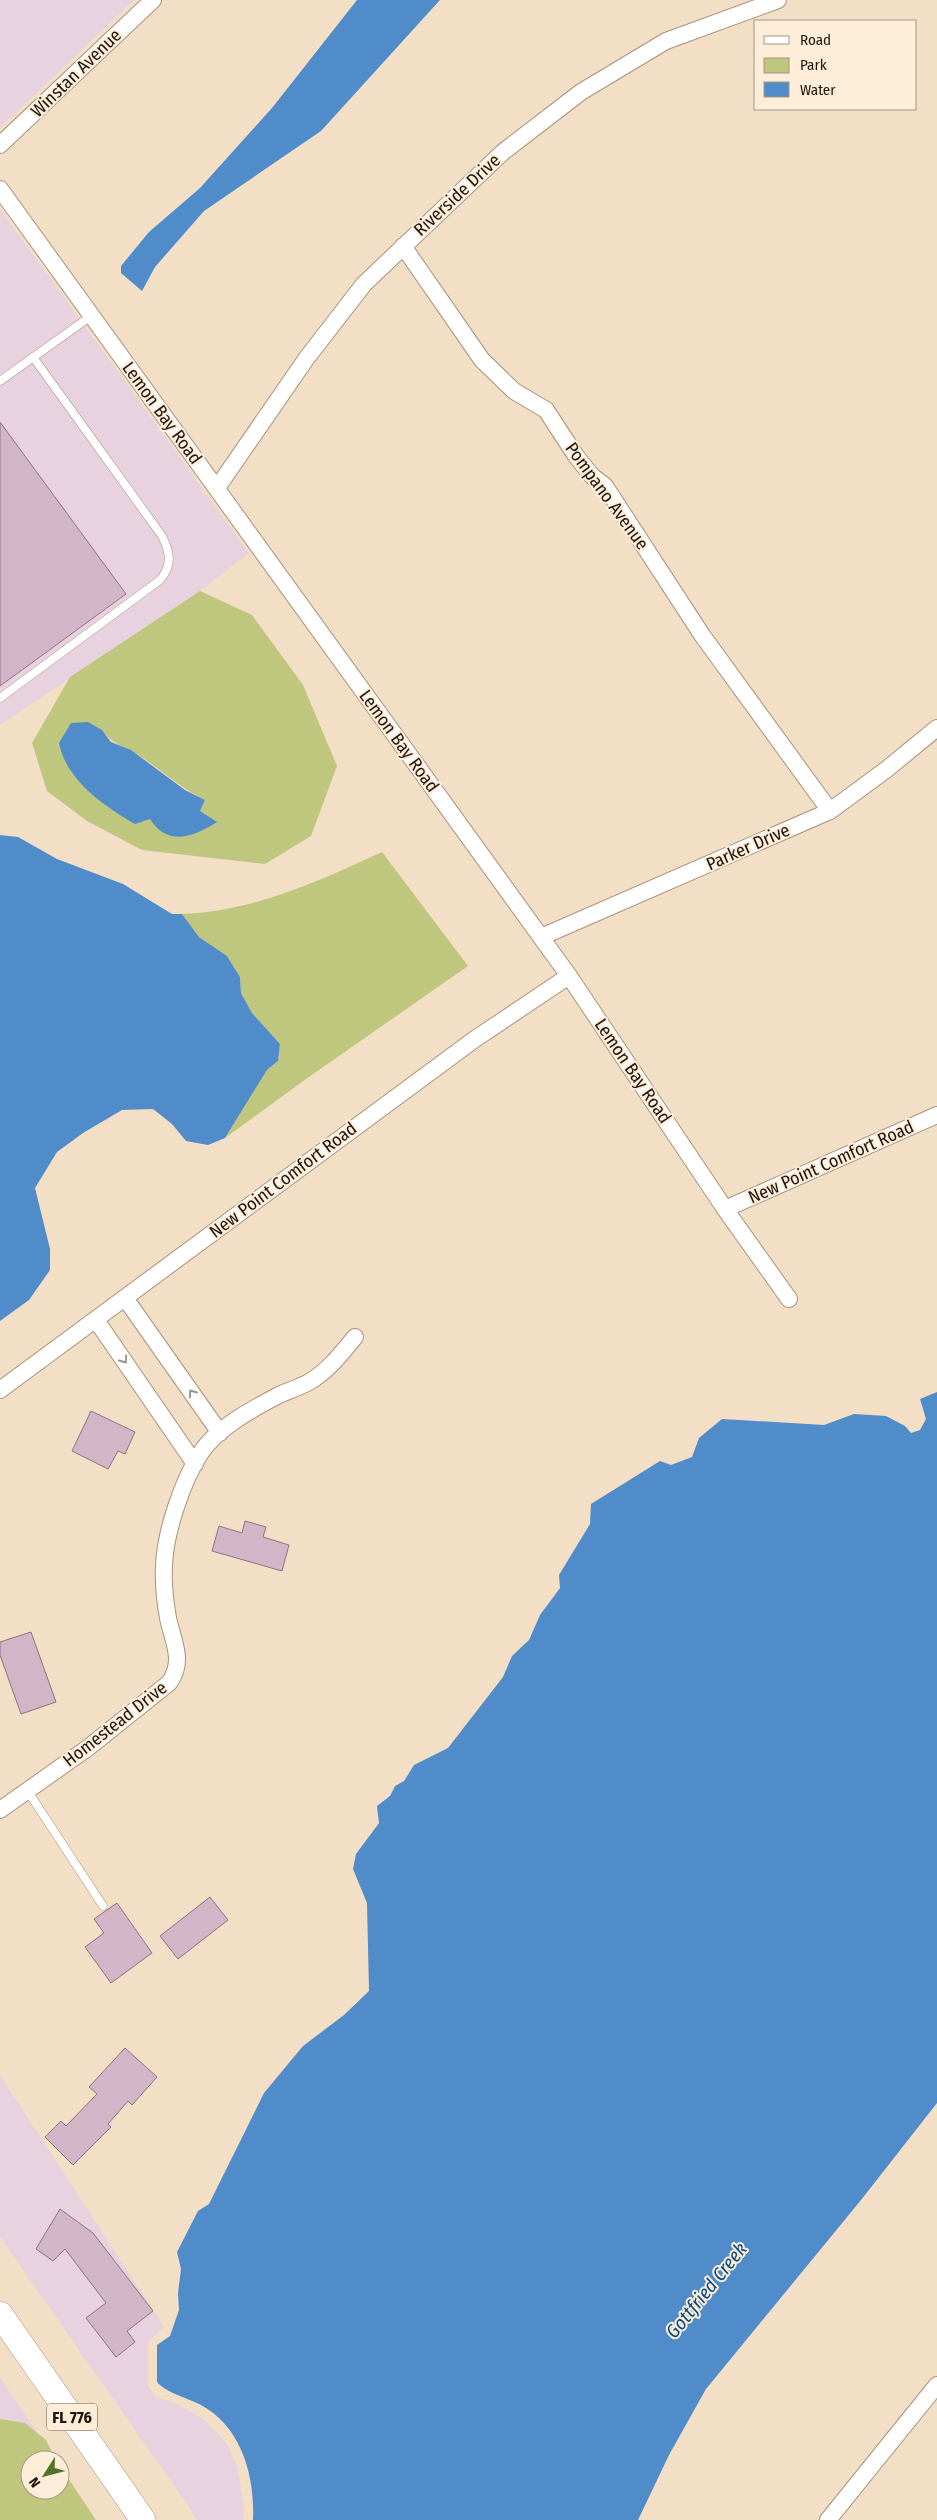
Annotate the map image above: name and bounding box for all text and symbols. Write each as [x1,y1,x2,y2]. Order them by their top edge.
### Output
legend [754,20,917,110]
street label: Winstan Avenue [26,24,126,122]
text: Road [800,31,831,49]
text: Park [800,56,827,74]
text: Water [800,81,836,99]
street label: Riverside Drive [409,149,505,241]
street label: Lemon Bay Road [117,357,207,469]
street label: Pompano Avenue [561,438,653,554]
street label: Lemon Bay Road [354,685,444,797]
street label: Parker Drive [703,819,793,875]
street label: Lemon Bay Road [590,1014,676,1128]
street label: New Point Comfort Road [745,1116,917,1208]
street label: New Point Comfort Road [205,1117,361,1243]
one-way arrow [118,1354,127,1364]
one-way arrow [189,1389,198,1399]
street label: Homestead Drive [59,1676,171,1771]
water label: Gottfried Creek [661,2238,752,2343]
road number: FL 776 [47,2404,97,2430]
north arrow [20,2450,70,2500]
text: N [26,2474,44,2491]

